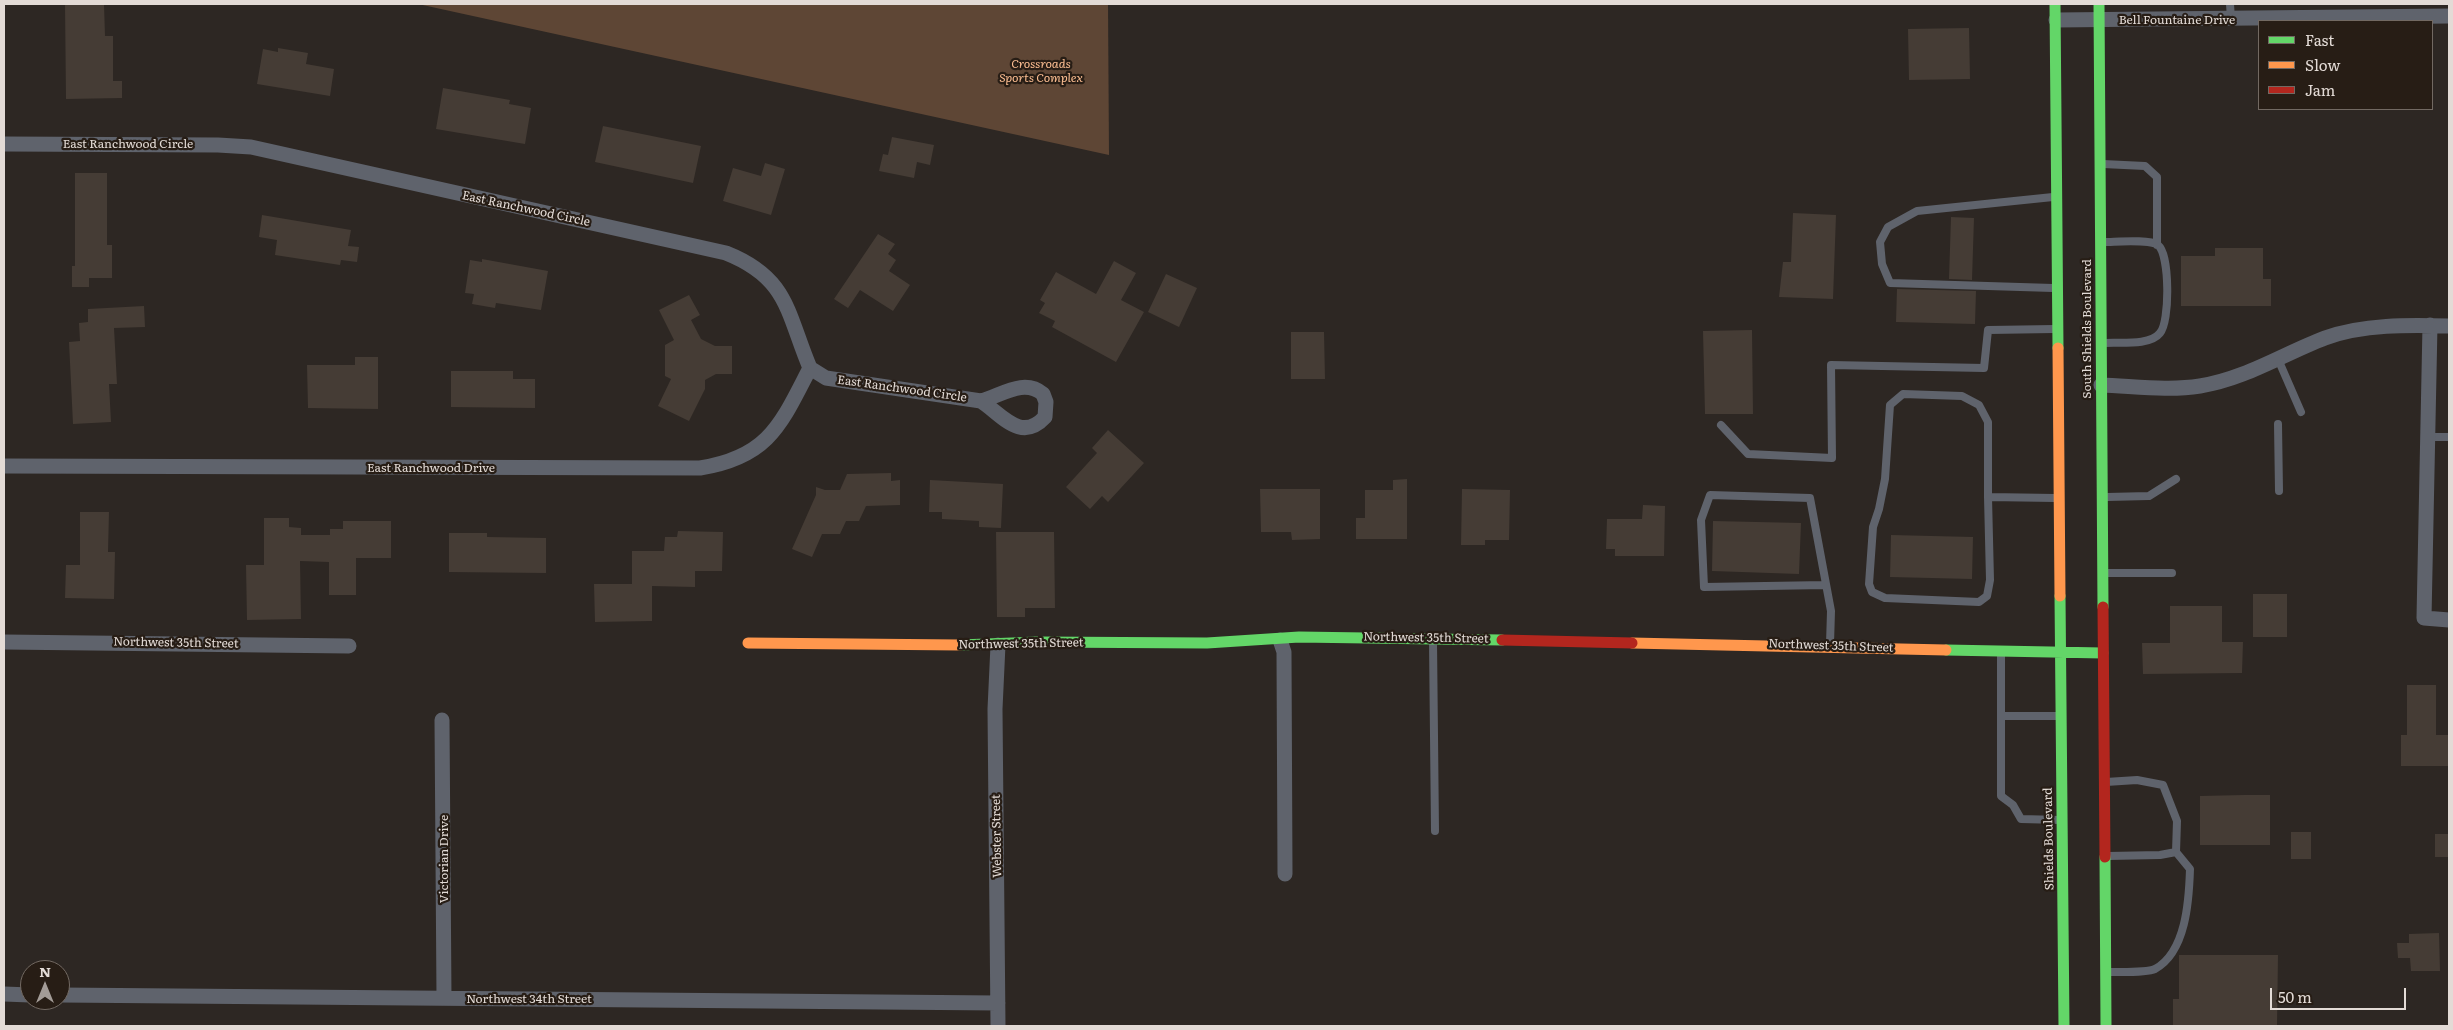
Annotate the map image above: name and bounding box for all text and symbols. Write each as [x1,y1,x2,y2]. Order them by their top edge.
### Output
street label: Bell Fountaine Drive [2119,13,2235,27]
legend [2258,20,2433,110]
text: Fast [2305,28,2334,51]
text: Slow [2305,53,2340,76]
park label: Crossroads Sports Complex [999,57,1083,85]
text: Jam [2305,78,2335,101]
street label: East Ranchwood Circle [63,137,193,151]
street label: East Ranchwood Circle [461,188,591,230]
street label: South Shields Boulevard [2080,259,2094,399]
street label: East Ranchwood Circle [836,373,968,405]
street label: East Ranchwood Drive [367,461,495,475]
street label: Northwest 35th Street [1363,630,1489,646]
street label: Northwest 35th Street [113,635,239,651]
street label: Northwest 35th Street [958,636,1084,652]
street label: Northwest 35th Street [1768,637,1894,655]
street label: Shields Boulevard [2041,787,2057,891]
street label: Webster Street [989,794,1005,878]
street label: Victorian Drive [437,815,451,903]
north arrow [20,960,70,1010]
text: N [39,961,51,981]
scale bar [2273,978,2409,1010]
text: 50 m [2278,985,2312,1008]
street label: Northwest 34th Street [466,992,592,1006]

